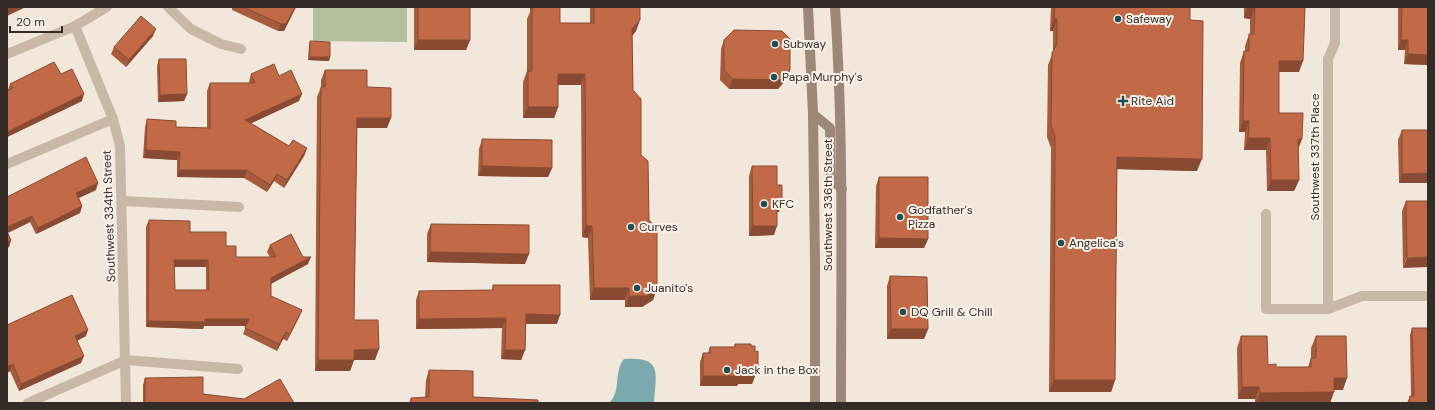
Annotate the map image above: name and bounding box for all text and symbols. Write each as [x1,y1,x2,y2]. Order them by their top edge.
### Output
scale bar [10,8,62,34]
place label: Safeway [1126,11,1172,27]
text: 20 m [16,14,45,30]
marker: Safeway [1113,14,1123,24]
place label: Subway [783,36,826,52]
marker: Subway [770,39,780,49]
place label: Papa Murphy's [782,69,863,85]
marker: Papa Murphy's [769,72,779,82]
place label: Rite Aid [1131,93,1174,109]
street label: Southwest 337th Place [1307,93,1323,221]
marker: Rite Aid [1118,96,1128,106]
street label: Southwest 336th Street [820,138,836,271]
street label: Southwest 334th Street [99,149,119,282]
place label: KFC [772,196,794,212]
marker: KFC [759,199,769,209]
place label: Godfather's Pizza [908,202,973,232]
marker: Godfather's Pizza [895,212,905,222]
place label: Curves [639,219,678,235]
marker: Curves [626,222,636,232]
place label: Angelica's [1069,235,1124,251]
marker: Angelica's [1056,238,1066,248]
place label: Juanito's [645,280,693,296]
marker: Juanito's [632,283,642,293]
place label: DQ Grill & Chill [911,304,992,320]
marker: DQ Grill & Chill [898,307,908,317]
place label: Jack in the Box [735,362,818,378]
marker: Jack in the Box [722,365,732,375]

